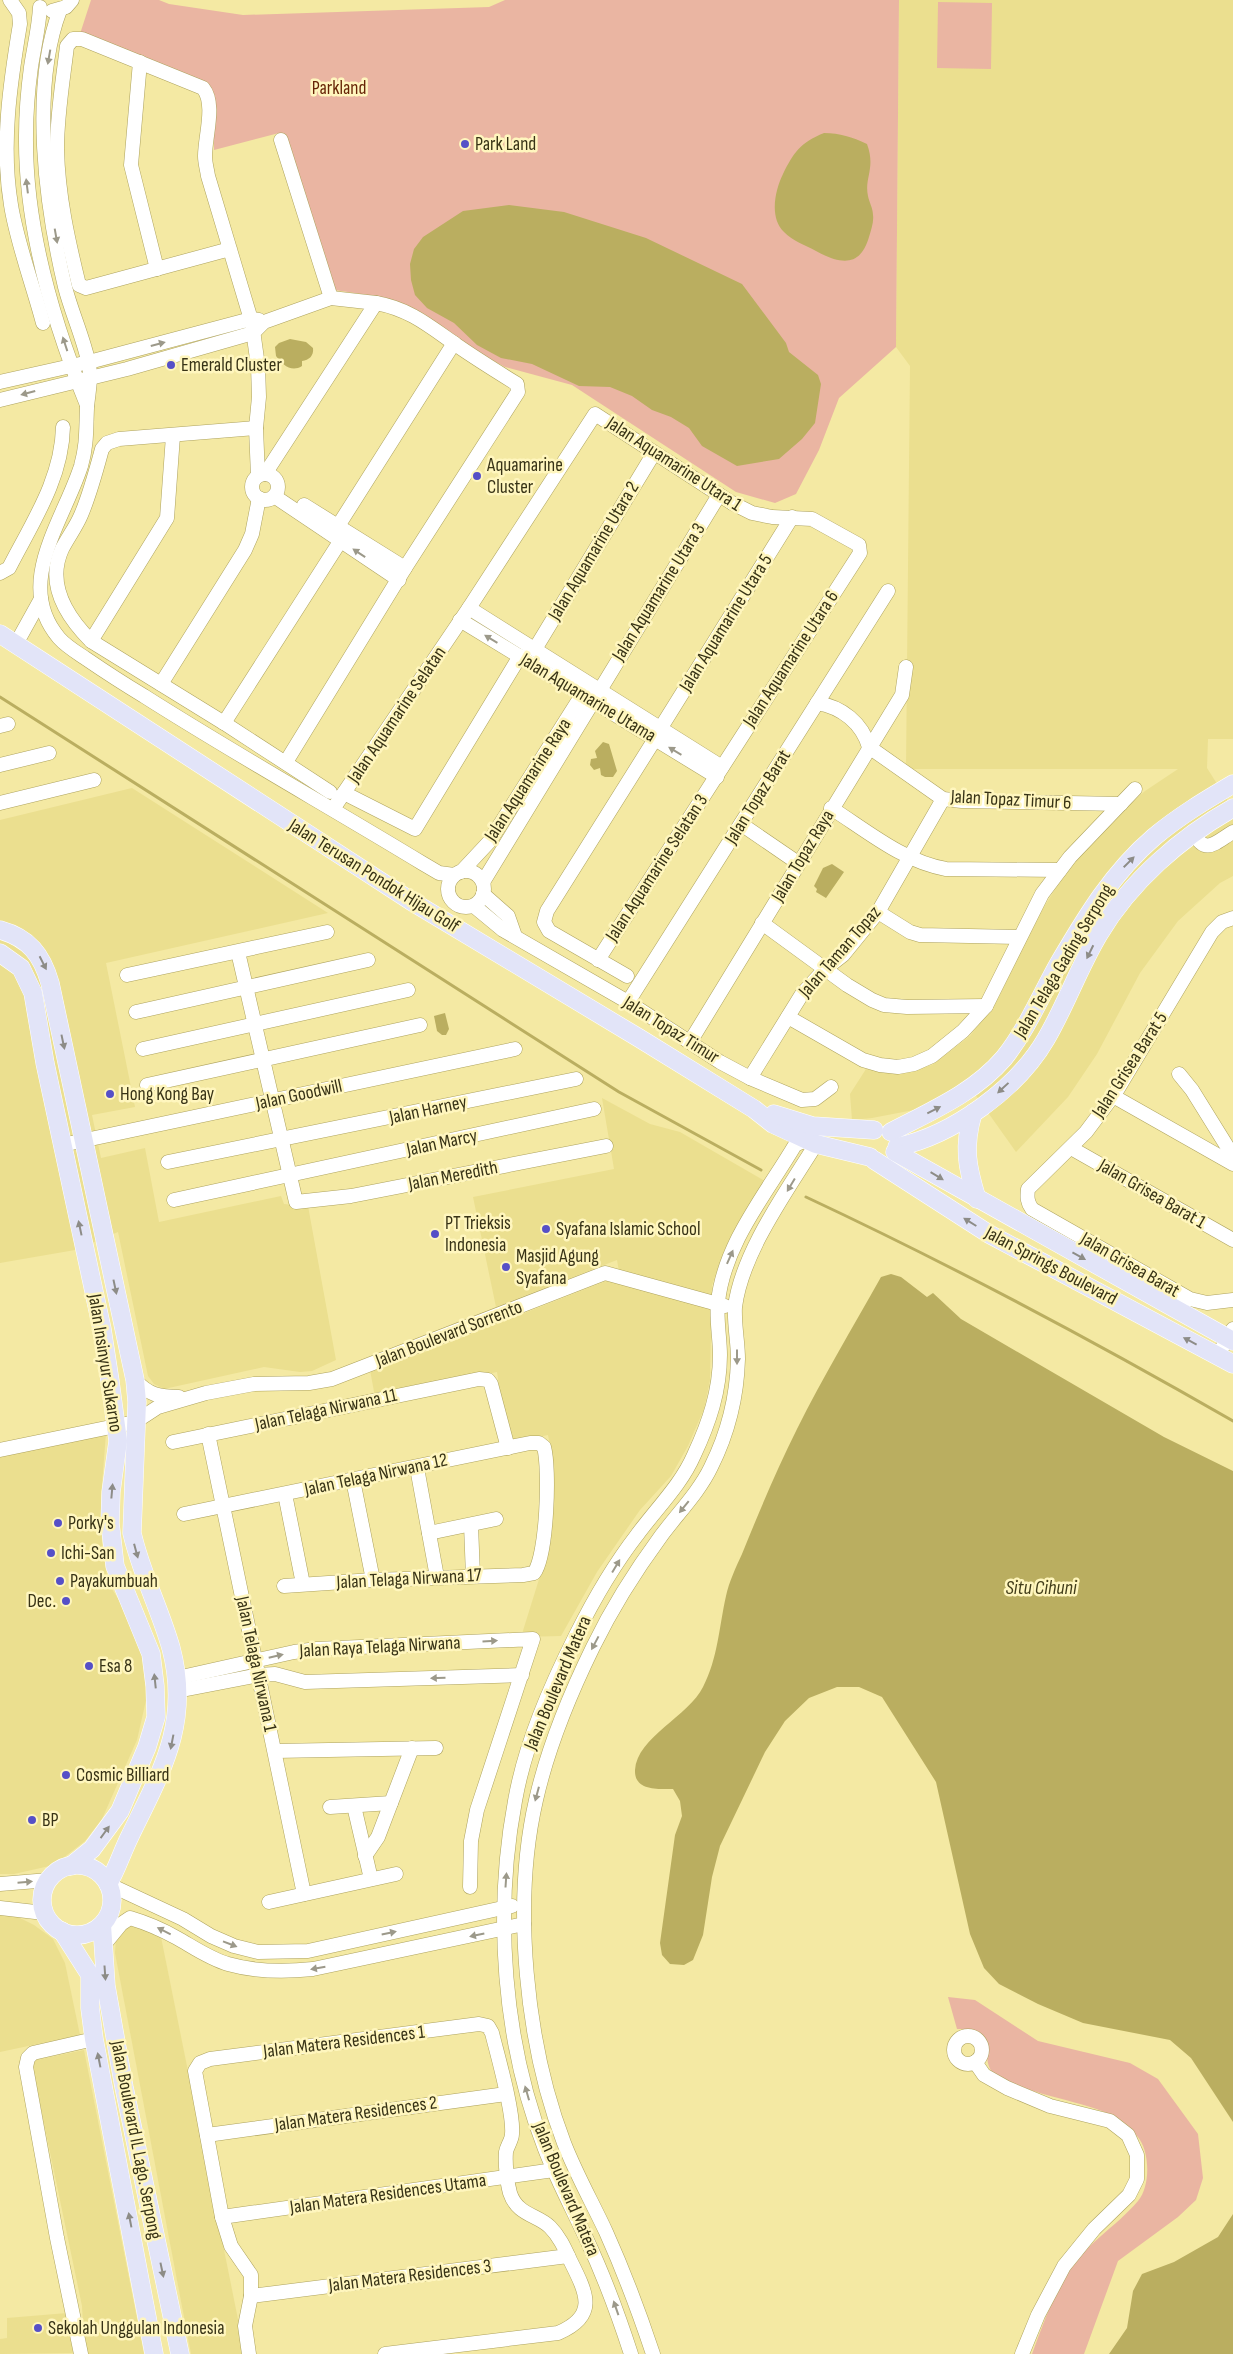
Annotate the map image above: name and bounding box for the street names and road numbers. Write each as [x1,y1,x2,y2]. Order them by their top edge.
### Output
street label: Jalan Aquamarine Utara 1 [601,411,746,516]
street label: Jalan Aquamarine Utara 2 [543,477,644,625]
street label: Jalan Aquamarine Utara 3 [607,519,711,666]
street label: Jalan Aquamarine Utara 5 [674,550,778,697]
street label: Jalan Aquamarine Utara 6 [738,586,844,732]
street label: Jalan Aquamarine Selatan [342,642,451,789]
street label: Jalan Aquamarine Utama [515,648,660,748]
street label: Jalan Aquamarine Raya [479,714,576,847]
street label: Jalan Topaz Barat [719,746,796,849]
street label: Jalan Topaz Timur 6 [949,785,1072,815]
street label: Jalan Aquamarine Selatan 3 [600,790,713,947]
street label: Jalan Topaz Raya [766,806,839,907]
street label: Jalan Terusan Pondok Hijau Golf [283,813,464,938]
street label: Jalan Telaga Gading Serpong [1008,880,1119,1043]
street label: Jalan Taman Topaz [793,901,886,1003]
street label: Jalan Topaz Timur [618,991,724,1069]
street label: Jalan Grisea Barat 5 [1087,1008,1173,1123]
street label: Jalan Goodwill [253,1075,344,1116]
street label: Jalan Harney [386,1090,469,1130]
street label: Jalan Marcy [404,1124,480,1162]
street label: Jalan Grisea Barat 1 [1093,1153,1210,1234]
street label: Jalan Meredith [405,1156,500,1196]
street label: Jalan Springs Boulevard [980,1221,1121,1311]
street label: Jalan Grisea Barat [1075,1227,1184,1303]
street label: Jalan Insinyur Sukarno [83,1291,127,1434]
street label: Jalan Boulevard Sorrento [372,1295,526,1373]
street label: Jalan Telaga Nirwana 11 [252,1384,399,1436]
street label: Jalan Telaga Nirwana 12 [301,1449,450,1502]
street label: Jalan Telaga Nirwana 17 [335,1564,482,1594]
street label: Jalan Telaga Nirwana 1 [230,1593,282,1734]
street label: Jalan Boulevard Matera [519,1613,597,1754]
street label: Jalan Raya Telaga Nirwana [298,1631,461,1663]
street label: Jalan Matera Residences 1 [261,2021,426,2063]
street label: Jalan Boulevard IL Lago. Serpong [105,2038,167,2242]
street label: Jalan Matera Residences 2 [272,2091,439,2137]
street label: Jalan Boulevard Matera [527,2118,605,2259]
street label: Jalan Matera Residences Utama [287,2169,488,2219]
street label: Jalan Matera Residences 3 [326,2255,493,2298]

